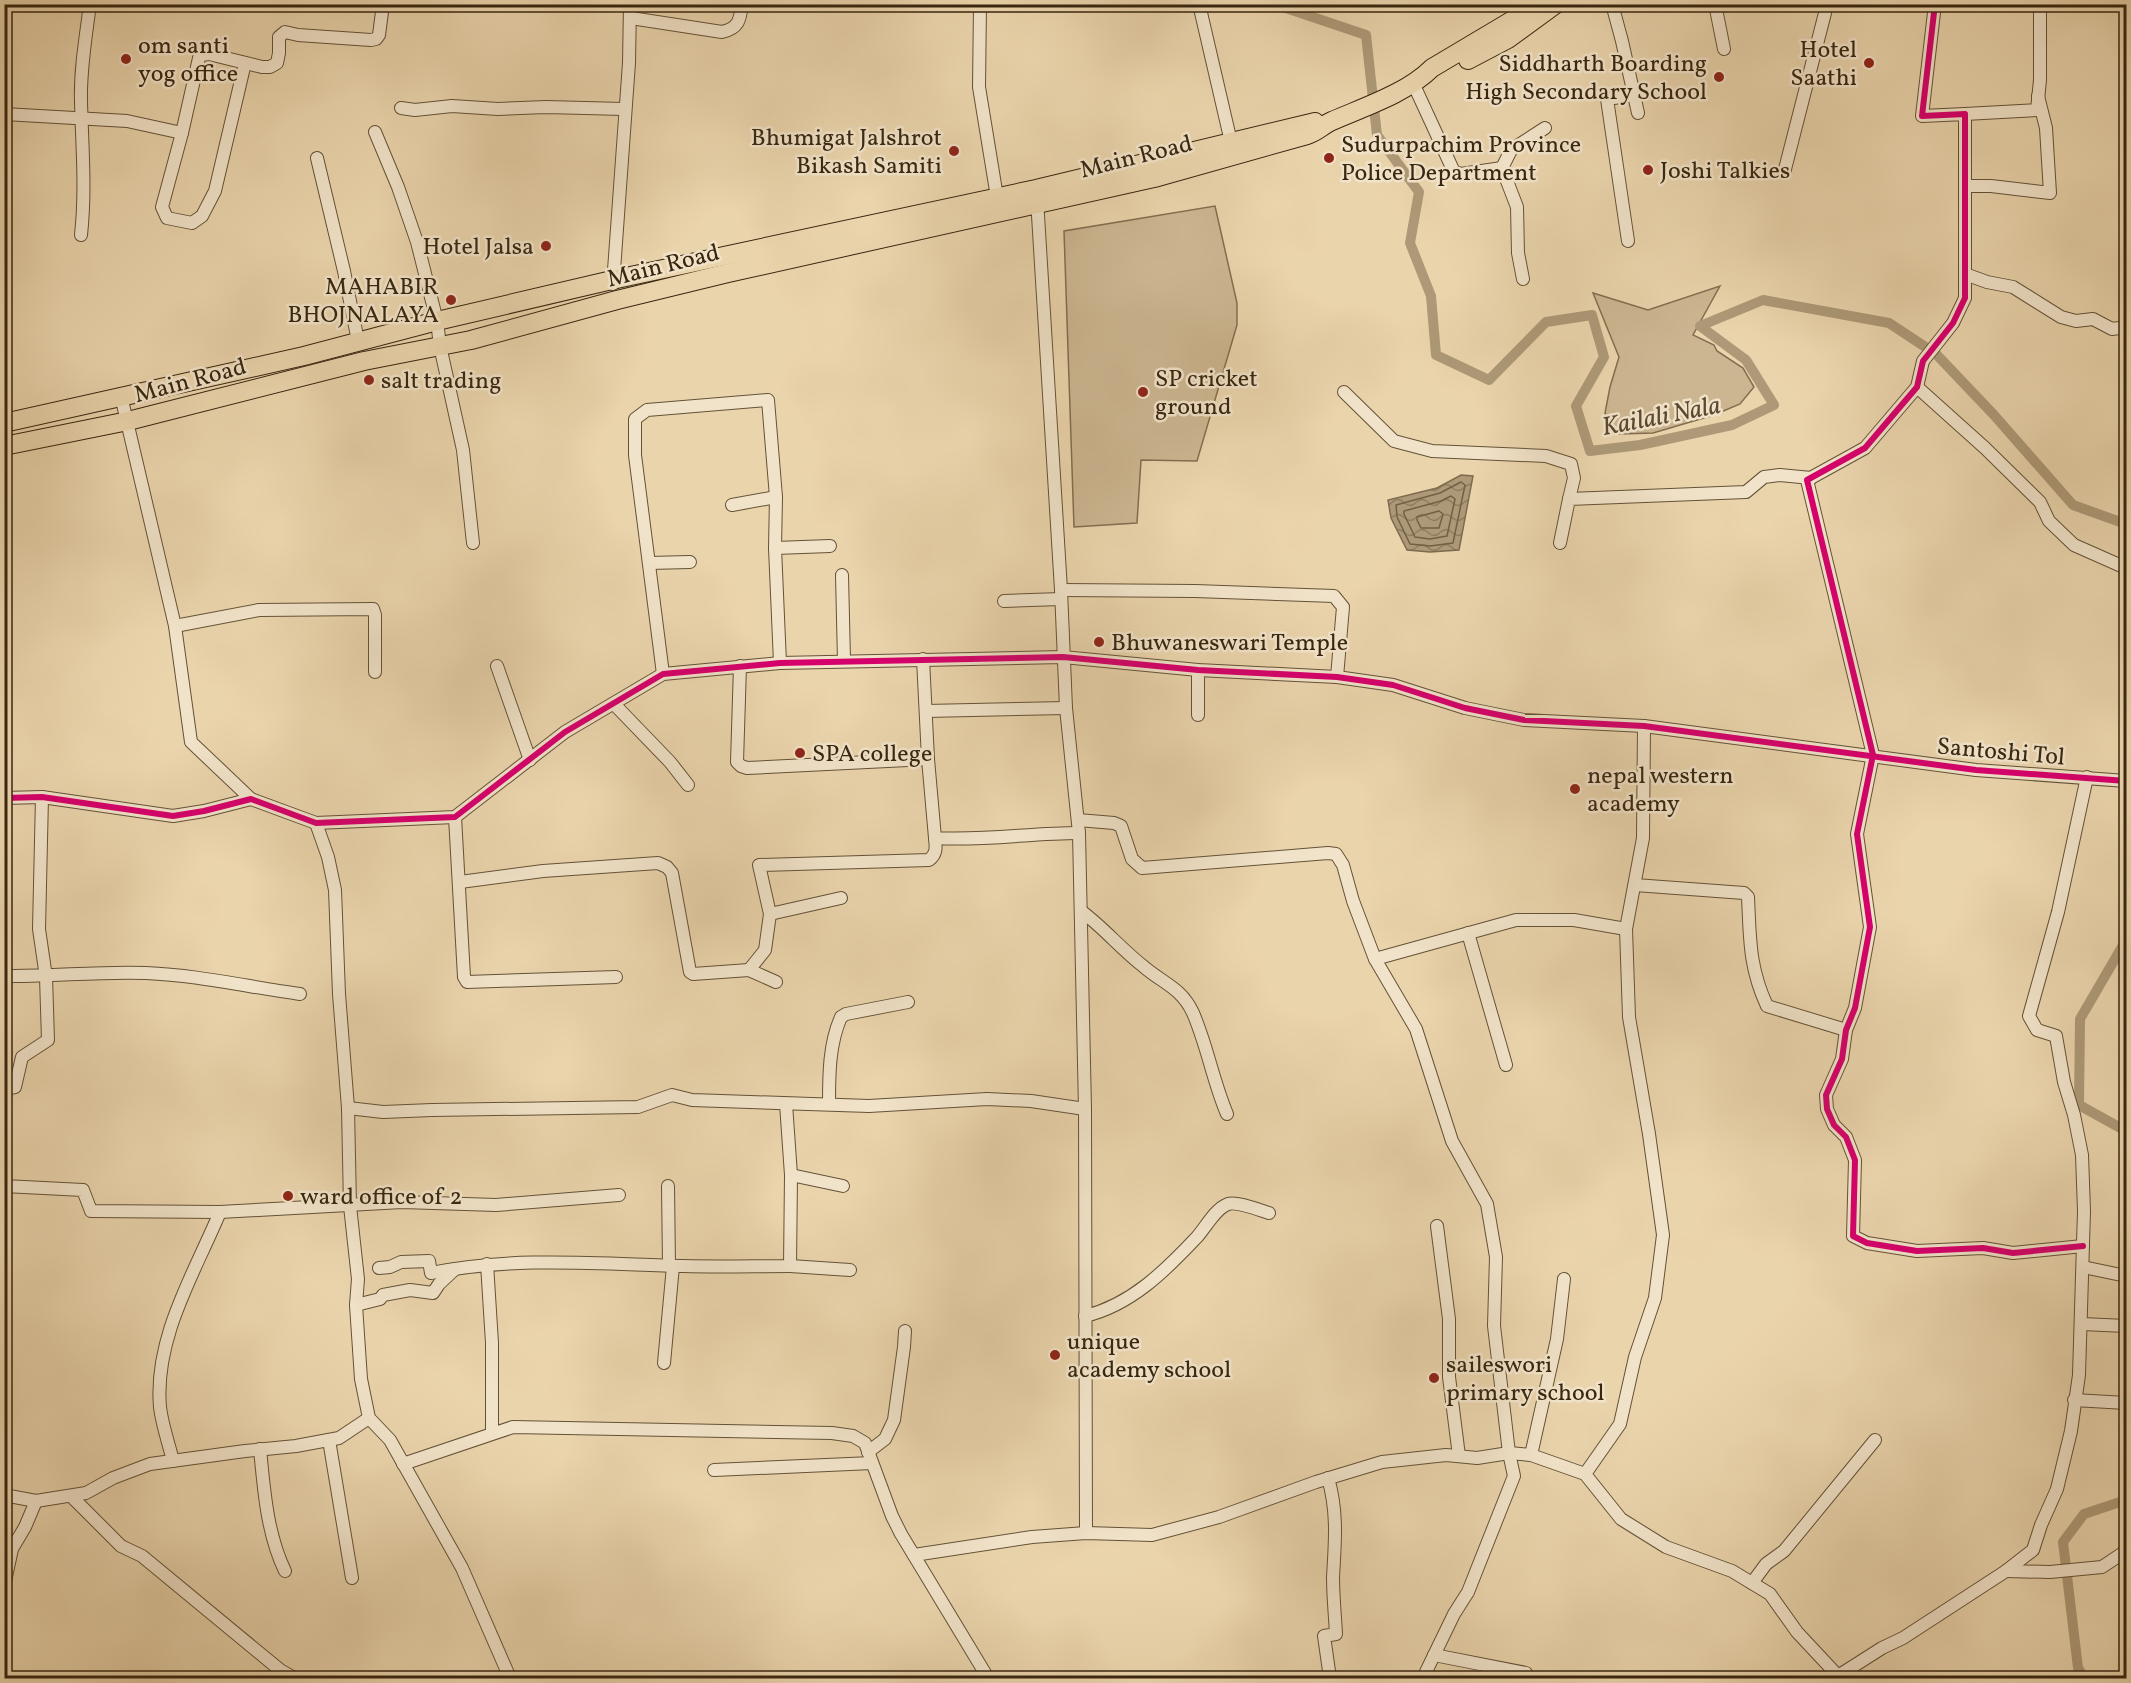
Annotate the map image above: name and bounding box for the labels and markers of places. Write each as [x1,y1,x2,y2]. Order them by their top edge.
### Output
place label: om santi yog office [138,30,238,92]
place label: Hotel Saathi [1790,34,1857,96]
place label: Siddharth Boarding High Secondary School [1465,48,1707,110]
marker: om santi yog office [119,52,133,66]
marker: Hotel Saathi [1862,56,1876,70]
marker: Siddharth Boarding High Secondary School [1712,70,1726,84]
place label: Bhumigat Jalshrot Bikash Samiti [751,122,942,184]
place label: Sudurpachim Province Police Department [1341,129,1581,191]
marker: Bhumigat Jalshrot Bikash Samiti [947,144,961,158]
marker: Sudurpachim Province Police Department [1322,151,1336,165]
place label: Joshi Talkies [1660,155,1790,189]
marker: Joshi Talkies [1641,163,1655,177]
place label: Hotel Jalsa [422,231,534,265]
marker: Hotel Jalsa [539,239,553,253]
place label: MAHABIR BHOJNALAYA [288,271,439,333]
marker: MAHABIR BHOJNALAYA [444,293,458,307]
place label: SP cricket ground [1155,363,1258,425]
place label: salt trading [381,365,501,399]
marker: salt trading [362,373,376,387]
marker: SP cricket ground [1136,385,1150,399]
place label: Bhuwaneswari Temple [1111,627,1348,661]
marker: Bhuwaneswari Temple [1092,635,1106,649]
place label: SPA college [812,738,932,772]
marker: SPA college [793,746,807,760]
place label: nepal western academy [1587,760,1734,822]
marker: nepal western academy [1568,782,1582,796]
place label: ward office of 2 [300,1181,462,1215]
marker: ward office of 2 [281,1189,295,1203]
place label: unique academy school [1067,1326,1231,1388]
marker: unique academy school [1048,1348,1062,1362]
place label: saileswori primary school [1446,1349,1605,1411]
marker: saileswori primary school [1427,1371,1441,1385]

